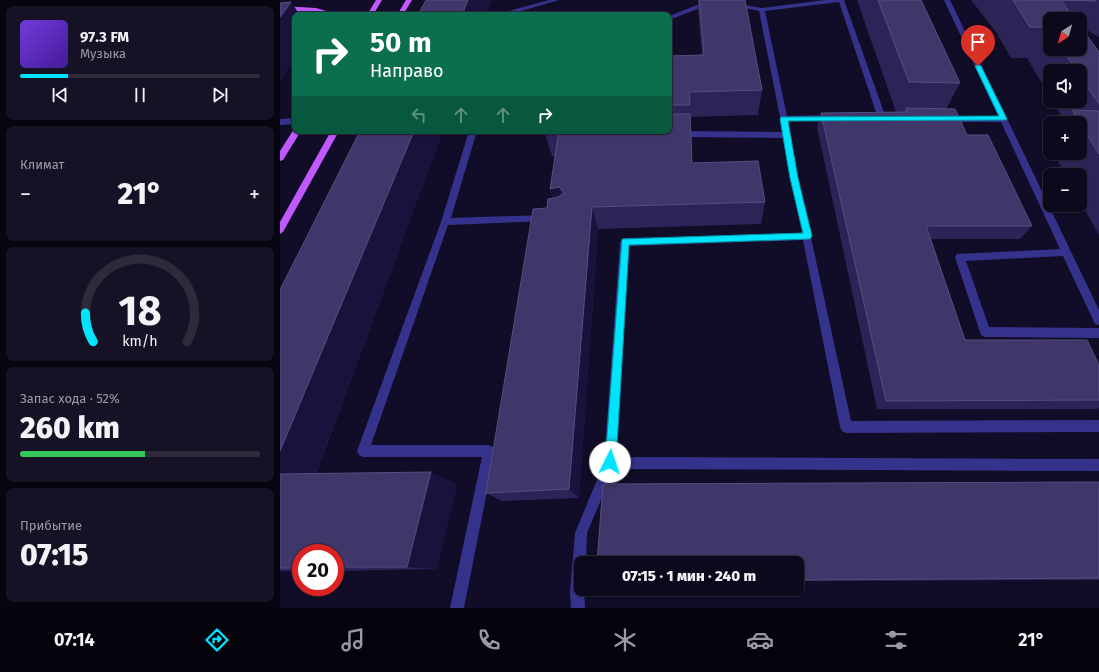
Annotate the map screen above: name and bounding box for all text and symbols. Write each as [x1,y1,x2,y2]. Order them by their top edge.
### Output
north arrow [1043,12,1087,56]
map controls [1043,12,1087,212]
pin [961,25,995,66]
text: 50 m [370,26,432,59]
text: 97.3 FM [80,28,129,46]
icon: right [304,28,356,80]
icon: arrive [967,31,989,53]
text: Музыка [80,46,126,61]
text: Направо [370,60,444,82]
button: sound [1043,64,1087,108]
icon: previous [49,84,71,106]
icon: pause [129,84,151,106]
icon: next [209,84,231,106]
icon: left [408,104,430,126]
icon: ahead [450,104,472,126]
icon: ahead [492,104,514,126]
icon: right [534,104,556,126]
button: + [1043,116,1087,160]
text: Климат [20,157,64,172]
button: − [1043,168,1087,212]
text: 21° [118,176,162,212]
text: − [20,181,31,208]
text: + [249,181,260,208]
text: 18 [118,286,162,336]
text: km/h [122,333,158,350]
text: Запас хода · 52% [20,391,120,406]
text: 260 km [20,410,120,446]
position arrow [589,441,631,483]
text: Прибытие [20,518,82,533]
text: 07:15 [20,537,88,573]
speed limit sign: 20 [292,544,344,596]
text: 07:15 · 1 мин · 240 m [622,567,756,585]
icon: directions [203,626,231,654]
icon: music [339,626,367,654]
icon: phone [475,626,503,654]
icon: climate [611,626,639,654]
icon: car [746,626,774,654]
icon: filters [882,626,910,654]
text: 07:14 [54,629,95,651]
text: 21° [1018,629,1045,651]

